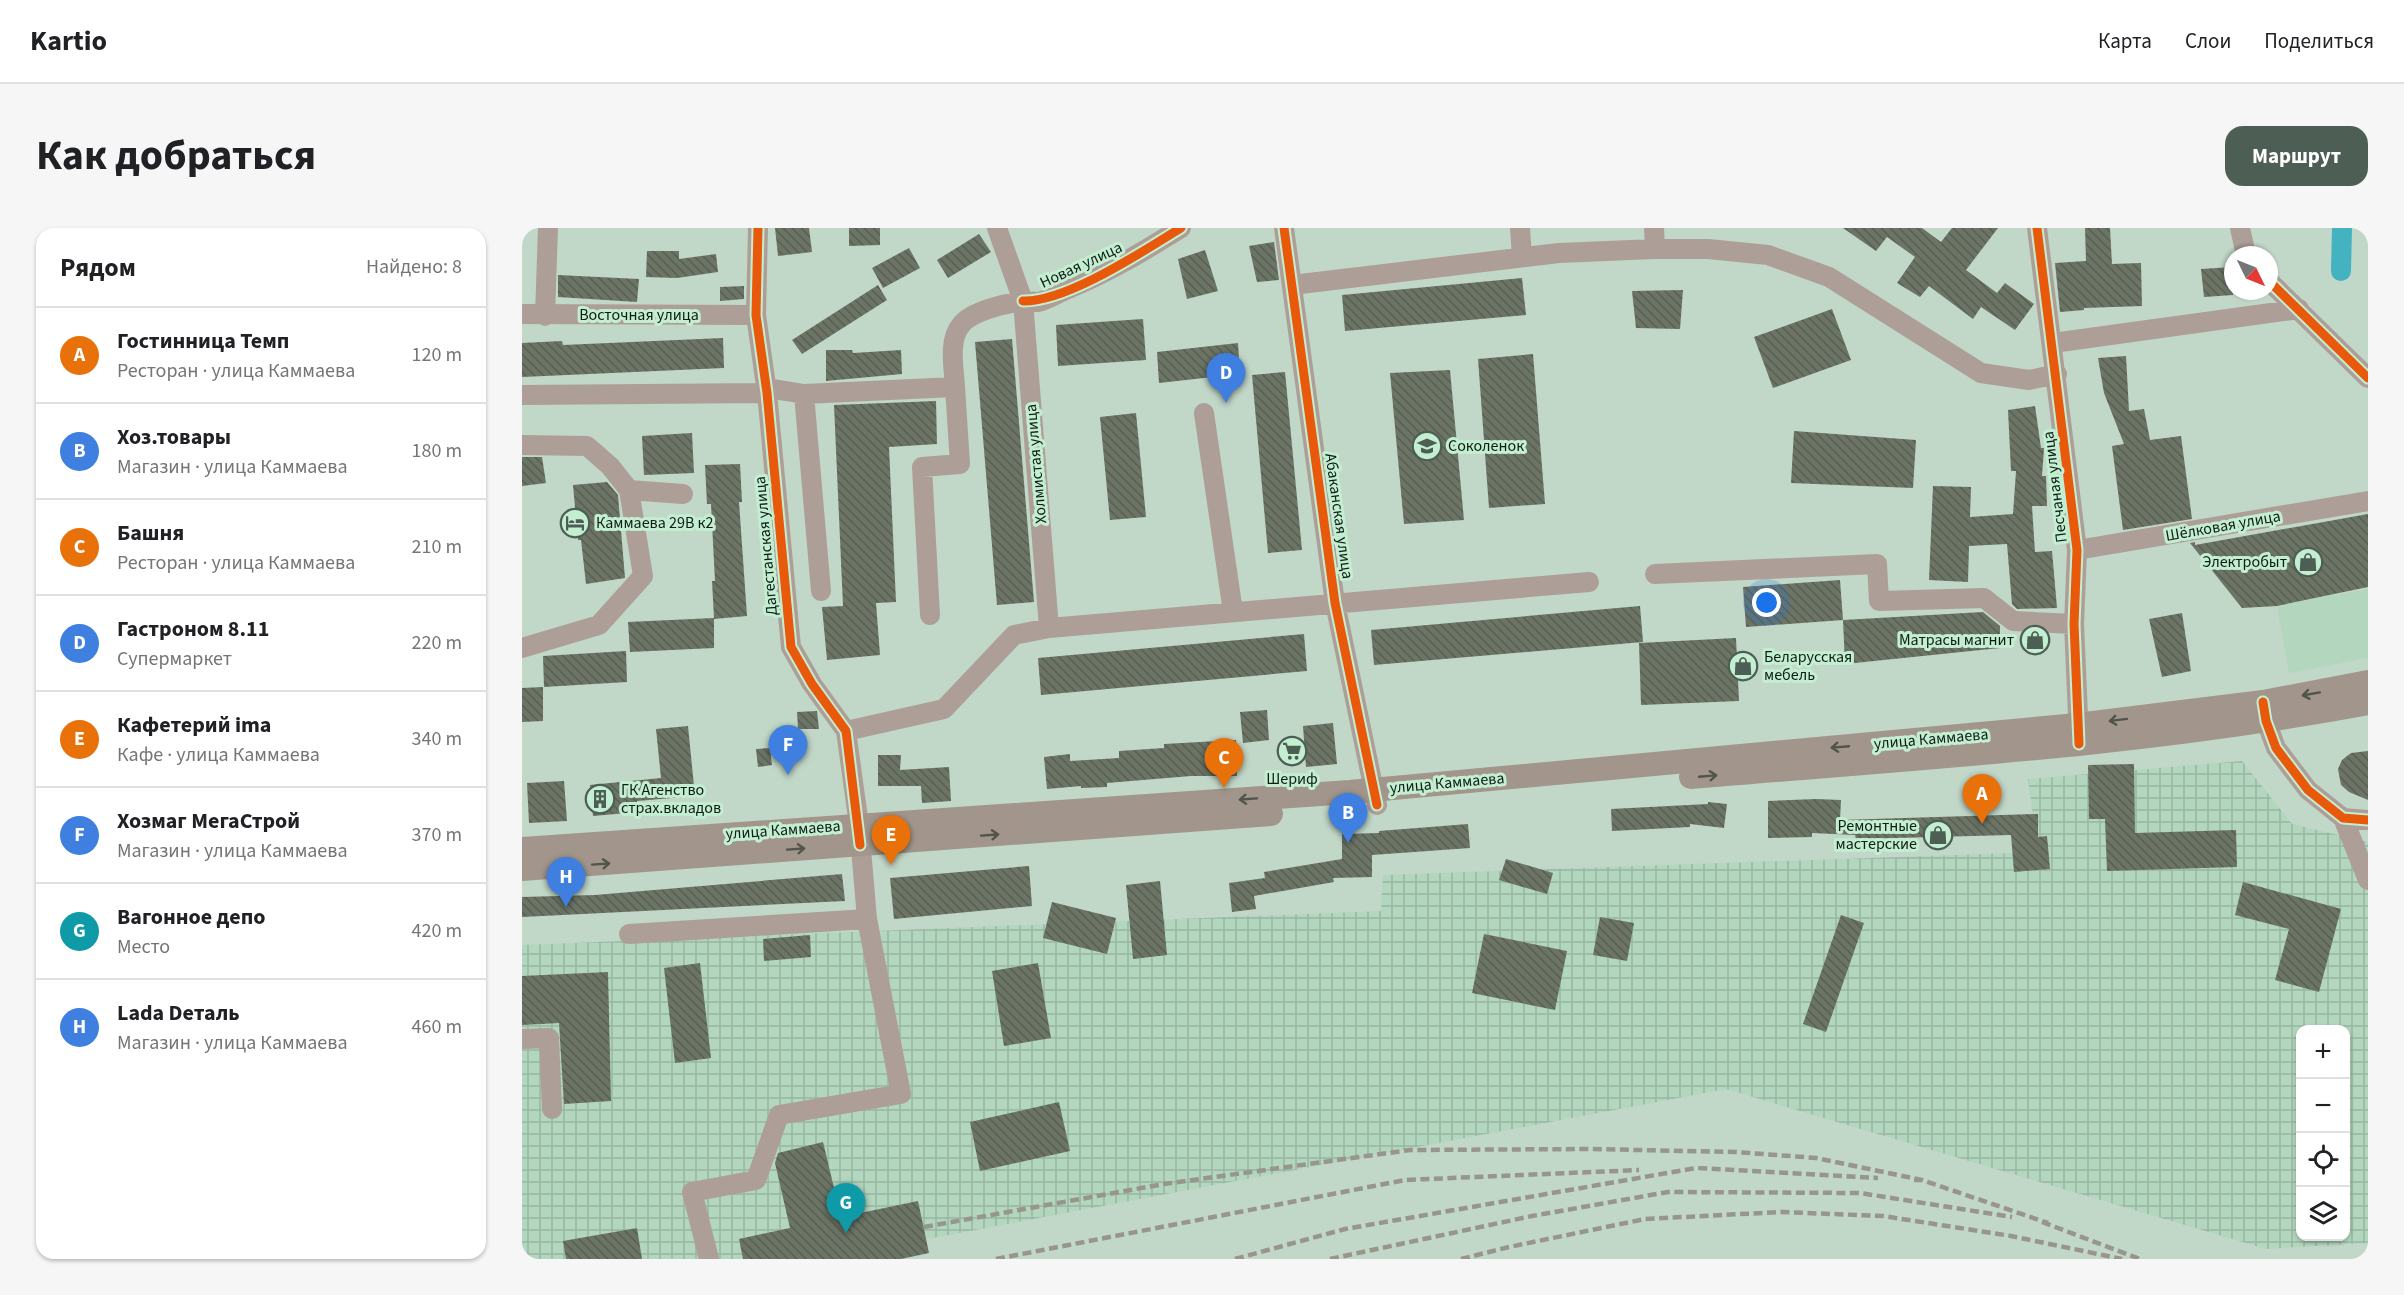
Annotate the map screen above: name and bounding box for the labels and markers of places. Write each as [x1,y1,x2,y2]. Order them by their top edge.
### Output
pin: D [1206,354,1246,403]
school or university icon: Соколенок [1411,430,1443,462]
place label: Соколенок [1448,435,1524,457]
hotel icon: Каммаева 29В к2 [559,507,591,539]
place label: Каммаева 29В к2 [596,512,713,534]
shop icon: Электробыт [2292,546,2324,578]
place label: Электробыт [2202,551,2287,573]
shop icon: Матрасы магнит [2019,624,2051,656]
place label: Матрасы магнит [1899,629,2014,651]
place label: Беларусская мебель [1764,646,1852,686]
shop icon: Беларусская мебель [1727,650,1759,682]
pin: F [768,726,808,775]
supermarket icon: Шериф [1276,735,1308,767]
pin: C [1204,738,1244,788]
place label: Шериф [1266,768,1318,790]
pin: A [1962,774,2002,824]
place label: ГК Агенство страх.вкладов [621,779,721,819]
building icon: ГК Агенство страх.вкладов [584,783,616,815]
pin: B [1328,794,1368,843]
place label: Ремонтные мастерские [1836,815,1917,855]
pin: E [872,816,910,865]
shop icon: Ремонтные мастерские [1922,819,1954,851]
pin: H [546,858,585,907]
pin: G [826,1184,866,1233]

